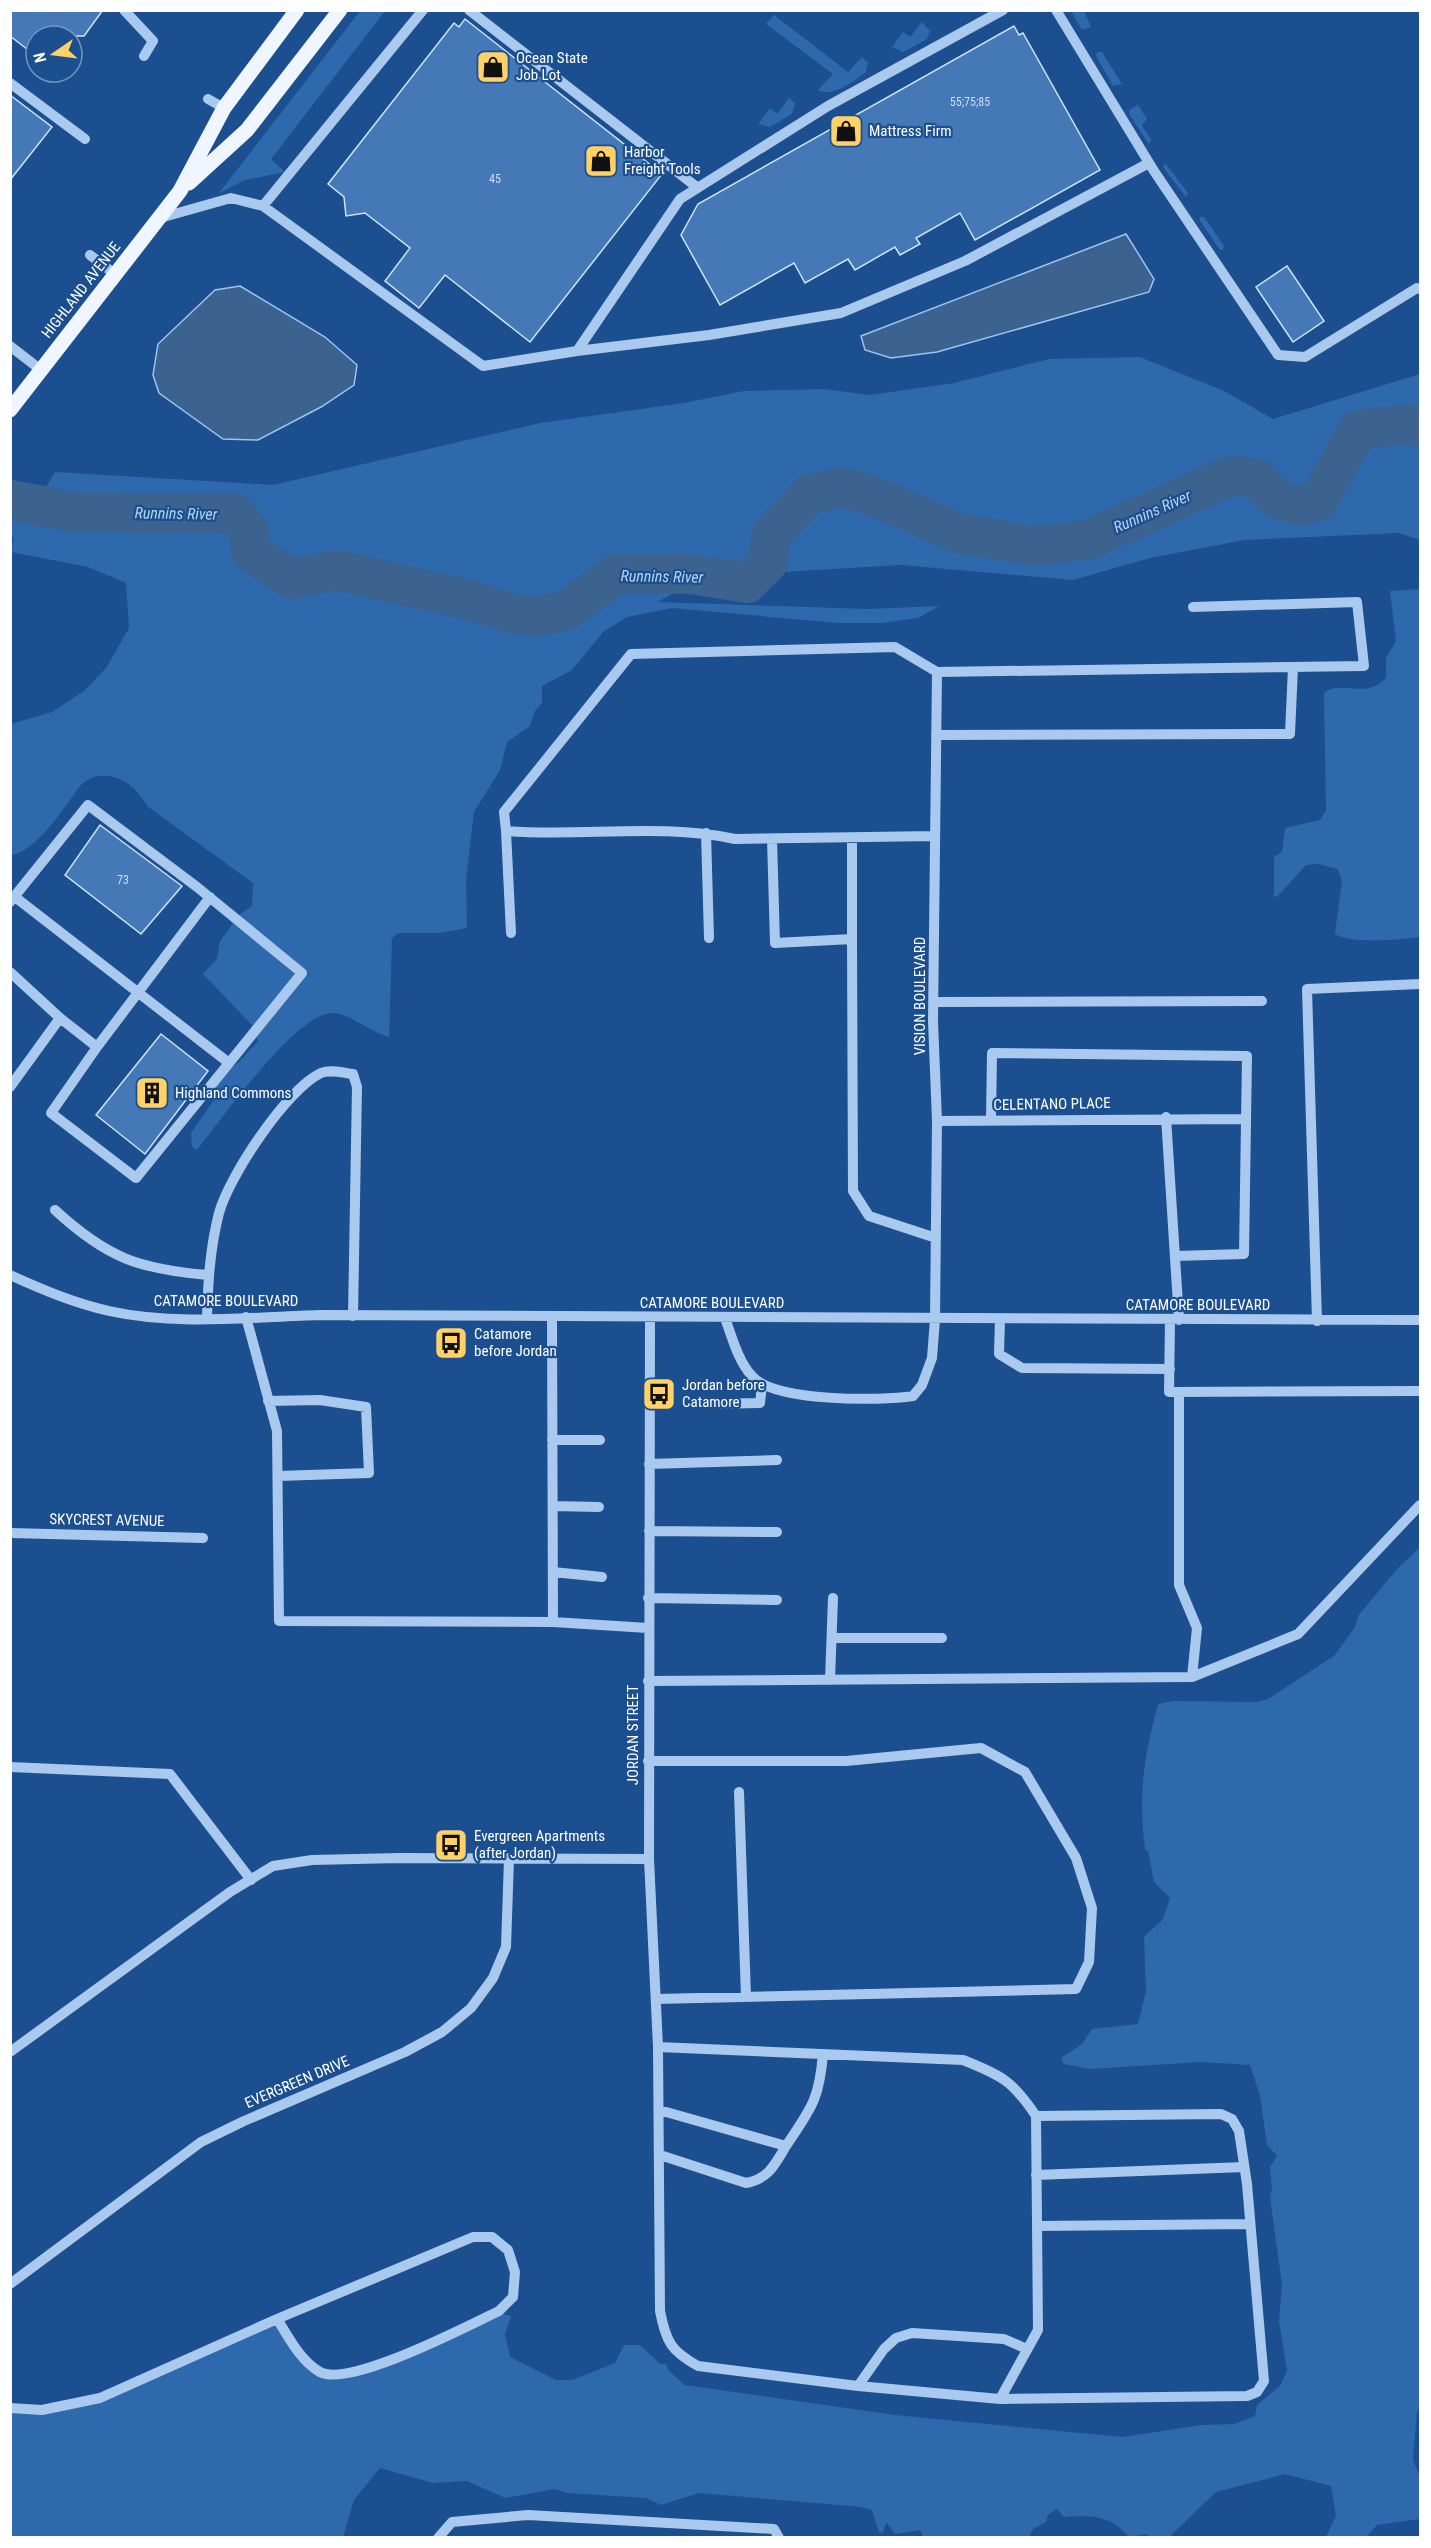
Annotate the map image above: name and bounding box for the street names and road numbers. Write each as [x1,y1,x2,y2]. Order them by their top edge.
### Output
street label: HIGHLAND AVENUE [38,238,124,342]
street label: VISION BOULEVARD [911,937,929,1055]
street label: CELENTANO PLACE [993,1094,1111,1114]
street label: CATAMORE BOULEVARD [154,1292,298,1310]
street label: CATAMORE BOULEVARD [640,1294,784,1312]
street label: CATAMORE BOULEVARD [1126,1296,1270,1314]
street label: SKYCREST AVENUE [49,1510,165,1530]
street label: JORDAN STREET [624,1685,642,1785]
street label: EVERGREEN DRIVE [242,2052,352,2112]

